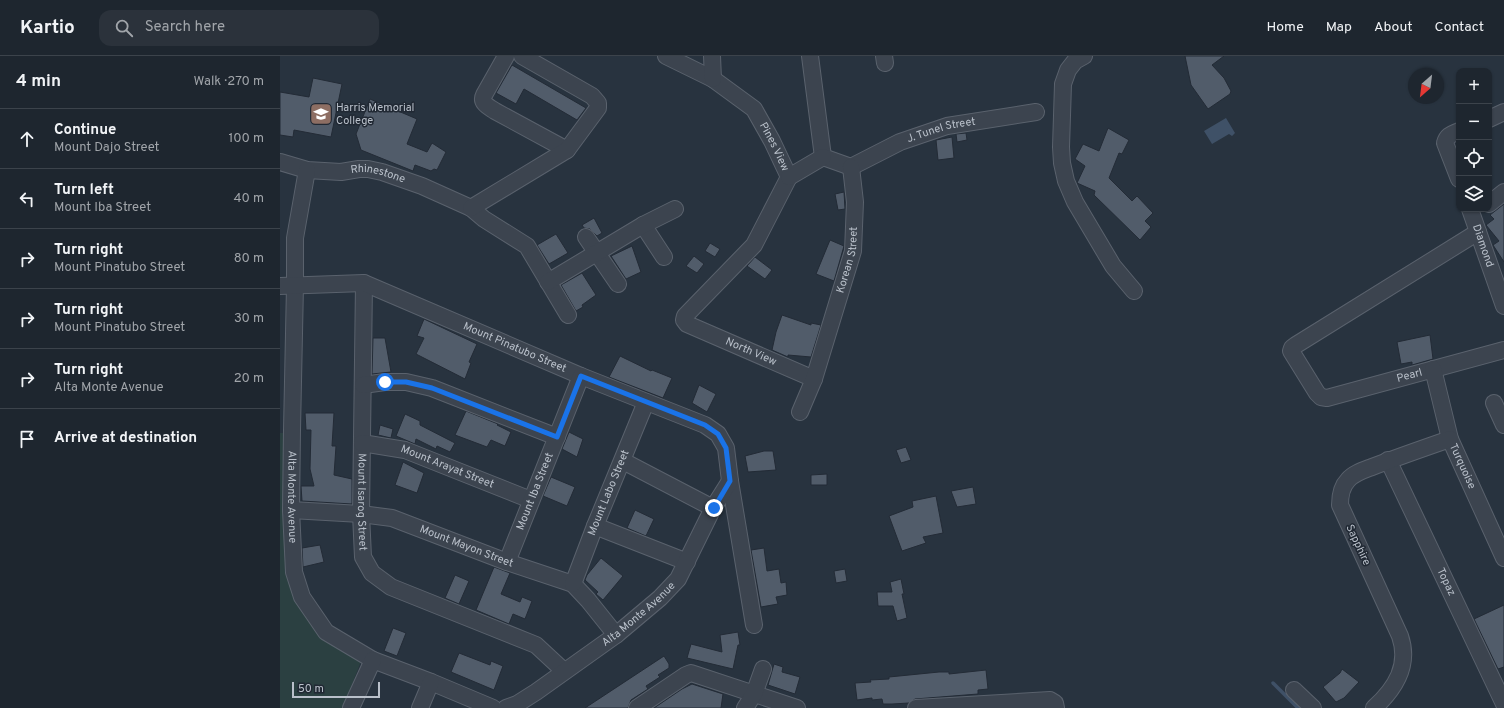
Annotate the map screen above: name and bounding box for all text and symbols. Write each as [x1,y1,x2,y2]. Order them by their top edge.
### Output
search box [99,10,379,46]
text: Kartio [20,16,75,40]
icon: search [113,17,135,39]
text: Search here [145,18,225,37]
text: Home [1267,19,1304,36]
text: Map [1326,19,1352,36]
text: About [1374,19,1413,36]
text: Contact [1435,19,1484,36]
north arrow [1408,68,1444,104]
map controls [1456,68,1492,212]
button: + [1456,68,1492,104]
text: 4 min [16,71,61,93]
text: Walk · 270 m [194,74,264,90]
school or university icon: Harris Memorial College [308,101,334,127]
place label: Harris Memorial College [336,101,414,128]
button: − [1456,104,1492,140]
street label: J. Tunel Street [905,115,976,146]
street label: Pines View [756,120,792,174]
text: Continue [54,121,116,140]
icon: ahead [16,128,38,150]
text: 100 m [228,131,264,147]
text: Mount Dajo Street [54,140,160,156]
button: locate [1456,140,1492,176]
street label: Rhinestone [349,162,407,187]
button: layers [1456,176,1492,212]
text: Turn left [54,181,114,200]
icon: left [16,188,38,210]
text: 40 m [234,191,264,207]
text: Mount Iba Street [54,200,151,216]
street label: Diamond [1469,223,1497,269]
street label: Korean Street [834,226,861,295]
text: Turn right [54,241,123,260]
icon: right [16,248,38,270]
text: 80 m [234,251,264,267]
text: Mount Pinatubo Street [54,260,185,276]
text: Turn right [54,301,123,320]
icon: right [16,308,38,330]
text: 30 m [234,311,264,327]
street label: Mount Pinatubo Street [461,319,569,376]
text: Mount Pinatubo Street [54,320,185,336]
street label: North View [723,334,779,369]
text: Turn right [54,361,123,380]
street label: Pearl [1395,365,1424,386]
icon: right [16,368,38,390]
text: 20 m [234,371,264,387]
route start [376,373,394,391]
text: Alta Monte Avenue [54,380,163,396]
icon: arrive [16,428,38,450]
text: Arrive at destination [54,429,197,448]
street label: Turquoise [1446,441,1479,491]
street label: Mount Arayat Street [399,442,496,492]
street label: Mount Labo Street [585,448,633,538]
street label: Alta Monte Avenue [284,450,300,544]
street label: Mount Iba Street [513,451,557,532]
street label: Mount Isarog Street [354,453,370,551]
route end [705,499,723,517]
street label: Mount Mayon Street [417,522,515,571]
street label: Sapphire [1342,522,1374,568]
street label: Topaz [1433,566,1459,598]
street label: Alta Monte Avenue [599,579,679,650]
scale bar [292,680,380,699]
text: 50 m [298,682,324,696]

